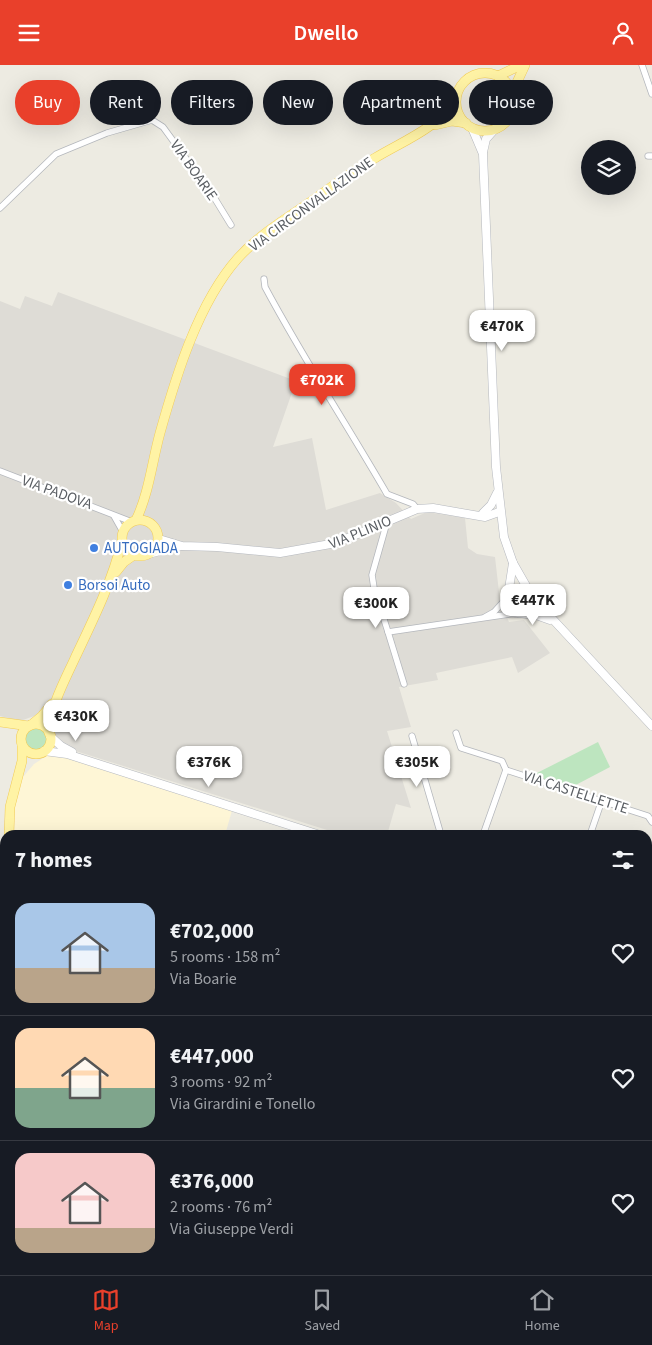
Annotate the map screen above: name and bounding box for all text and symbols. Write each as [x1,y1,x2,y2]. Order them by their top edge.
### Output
text: Dwello [293,17,359,49]
icon: menu [15,19,43,47]
icon: person [609,19,637,47]
chip: Buy [15,80,80,125]
chip: Rent [90,80,161,125]
chip: Filters [171,80,253,125]
chip: New [263,80,333,125]
chip: Apartment [343,80,459,125]
chip: House [469,80,553,125]
street label: VIA BOARIE [165,136,222,205]
map controls [581,140,636,195]
button: layers [581,140,636,195]
street label: VIA CIRCONVALLAZIONE [245,152,378,257]
pin: €470K [467,309,537,352]
text: €470K [480,315,524,337]
pin: €702K [287,363,357,406]
text: €702K [300,369,344,391]
street label: VIA PADOVA [19,470,96,515]
street label: VIA PLINIO [326,510,395,555]
place label: AUTOGIADA [104,538,179,559]
marker: AUTOGIADA [88,542,100,554]
place label: Borsoi Auto [78,575,150,596]
marker: Borsoi Auto [62,579,74,591]
pin: €447K [498,583,568,626]
pin: €300K [341,587,411,629]
text: €447K [511,589,555,611]
text: €300K [354,592,398,614]
pin: €430K [41,699,111,742]
text: €430K [54,705,98,727]
pin: €376K [174,745,244,788]
pin: €305K [382,745,452,788]
text: €376K [187,751,231,773]
text: €305K [395,751,439,773]
street label: VIA CASTELLETTE [520,766,631,819]
text: 7 homes [15,845,92,875]
icon: filters [609,846,637,874]
text: €702,000 [170,916,254,946]
icon: home [55,923,115,983]
icon: heart [609,939,637,967]
text: 5 rooms · 158 m² [170,946,280,968]
text: Via Boarie [170,968,237,990]
text: €447,000 [170,1041,254,1071]
icon: home [55,1048,115,1108]
icon: heart [609,1064,637,1092]
text: 3 rooms · 92 m² [170,1071,272,1093]
text: Via Girardini e Tonello [170,1093,315,1115]
text: €376,000 [170,1166,254,1196]
icon: home [55,1173,115,1233]
icon: heart [609,1189,637,1217]
text: 2 rooms · 76 m² [170,1196,272,1218]
text: Via Giuseppe Verdi [170,1218,294,1240]
tab: Map [92,1286,120,1336]
tab: Saved [304,1286,340,1336]
tab: Home [525,1286,560,1336]

